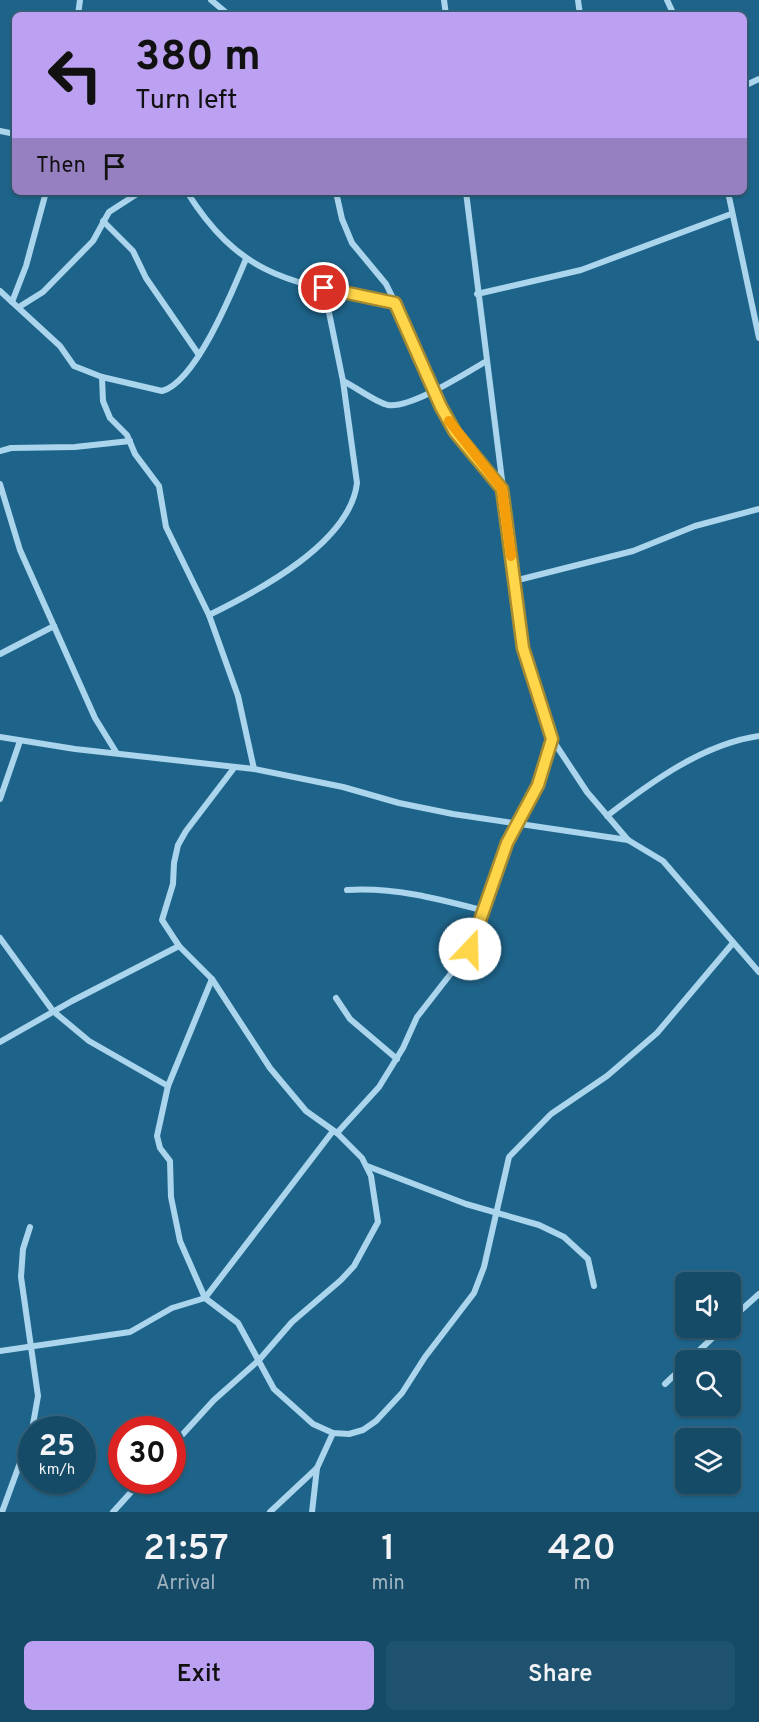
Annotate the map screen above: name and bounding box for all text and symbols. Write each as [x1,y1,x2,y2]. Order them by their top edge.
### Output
text: 380 m [135,32,261,85]
icon: left [36,36,114,114]
text: Turn left [135,84,237,118]
icon: arrive [98,150,131,183]
text: Then [36,153,86,180]
pin [298,262,349,313]
icon: arrive [307,271,340,304]
position arrow [438,917,502,981]
map controls [675,1272,741,1494]
button: sound [675,1272,741,1338]
button: search [675,1350,741,1416]
speed limit sign: 30 [108,1416,186,1494]
button: layers [675,1428,741,1494]
text: 25 [39,1429,75,1466]
text: km/h [39,1461,75,1480]
text: 21:57 [143,1527,229,1573]
text: 1 [381,1527,395,1573]
text: 420 [548,1527,616,1573]
text: Arrival [156,1571,216,1597]
text: min [372,1571,405,1597]
text: m [573,1571,590,1597]
button: Exit [24,1641,374,1710]
button: Share [386,1641,735,1710]

